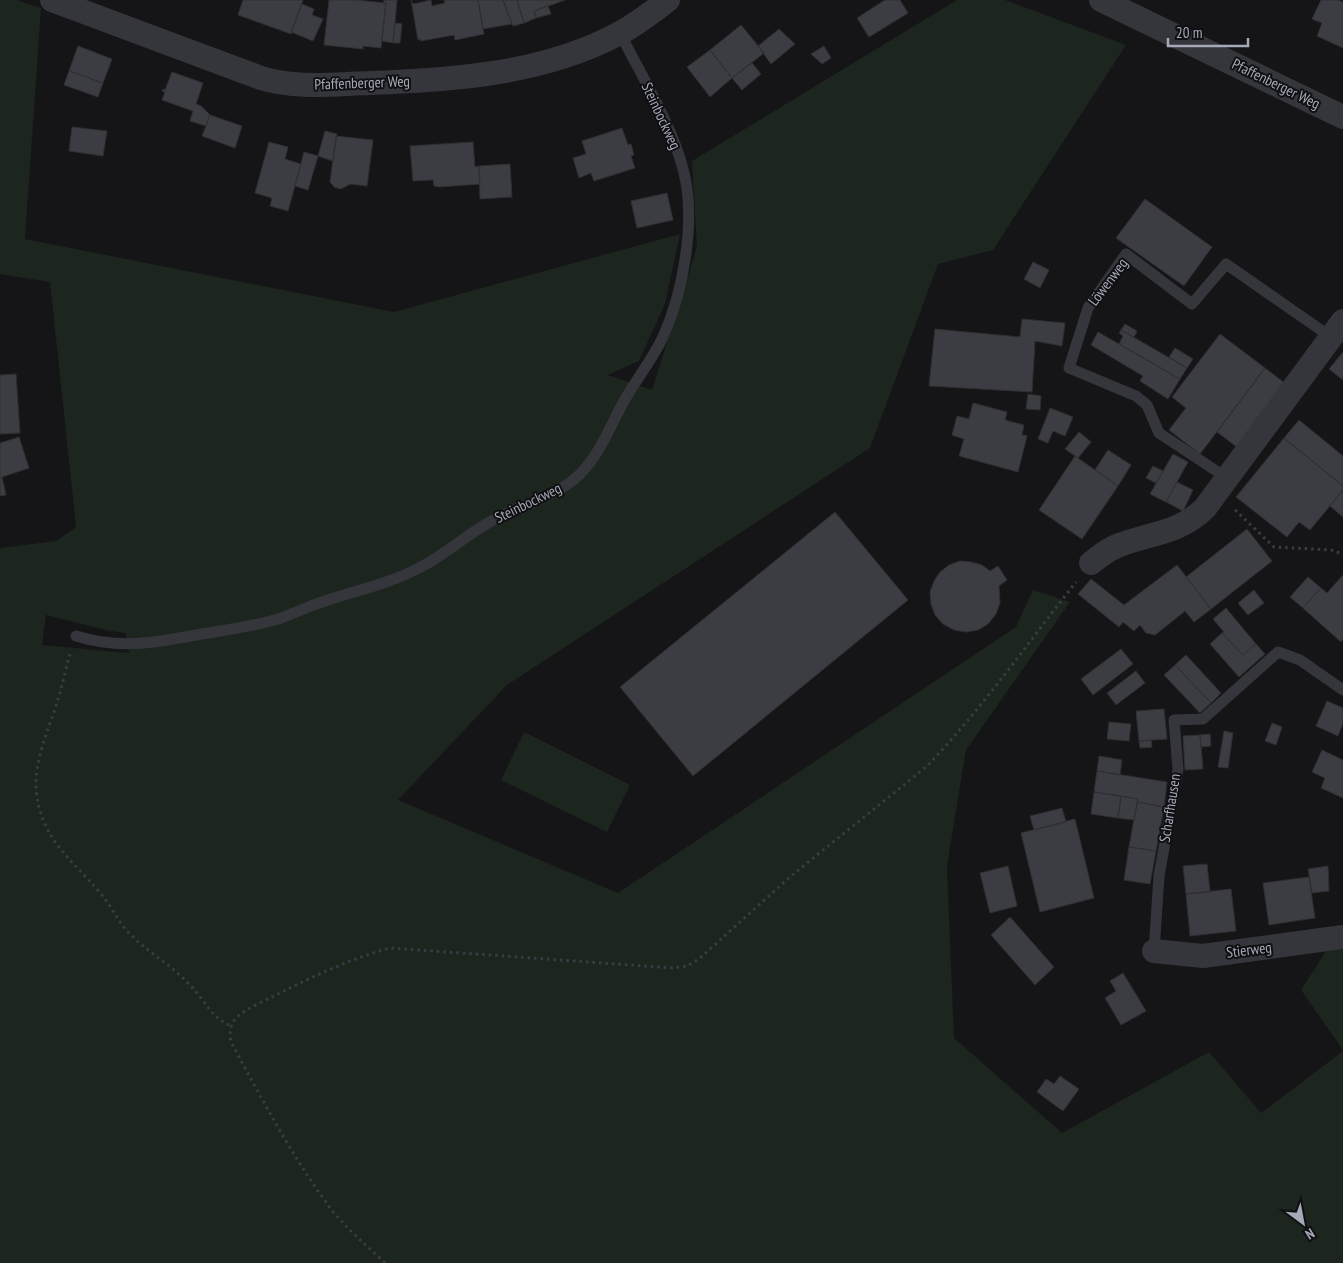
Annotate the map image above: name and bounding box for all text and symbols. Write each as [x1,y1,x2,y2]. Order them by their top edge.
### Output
scale bar [1168,15,1248,47]
text: 20 m [1176,23,1202,42]
street label: Pfaffenberger Weg [1229,54,1323,113]
street label: Pfaffenberger Weg [314,71,410,94]
street label: Steinbockweg [638,79,685,152]
street label: Löwenweg [1084,254,1132,309]
street label: Steinbockweg [491,478,564,527]
street label: Scharfhausen [1155,772,1184,844]
street label: Stierweg [1225,937,1273,962]
north arrow [1278,1198,1328,1248]
text: N [1302,1224,1318,1244]

